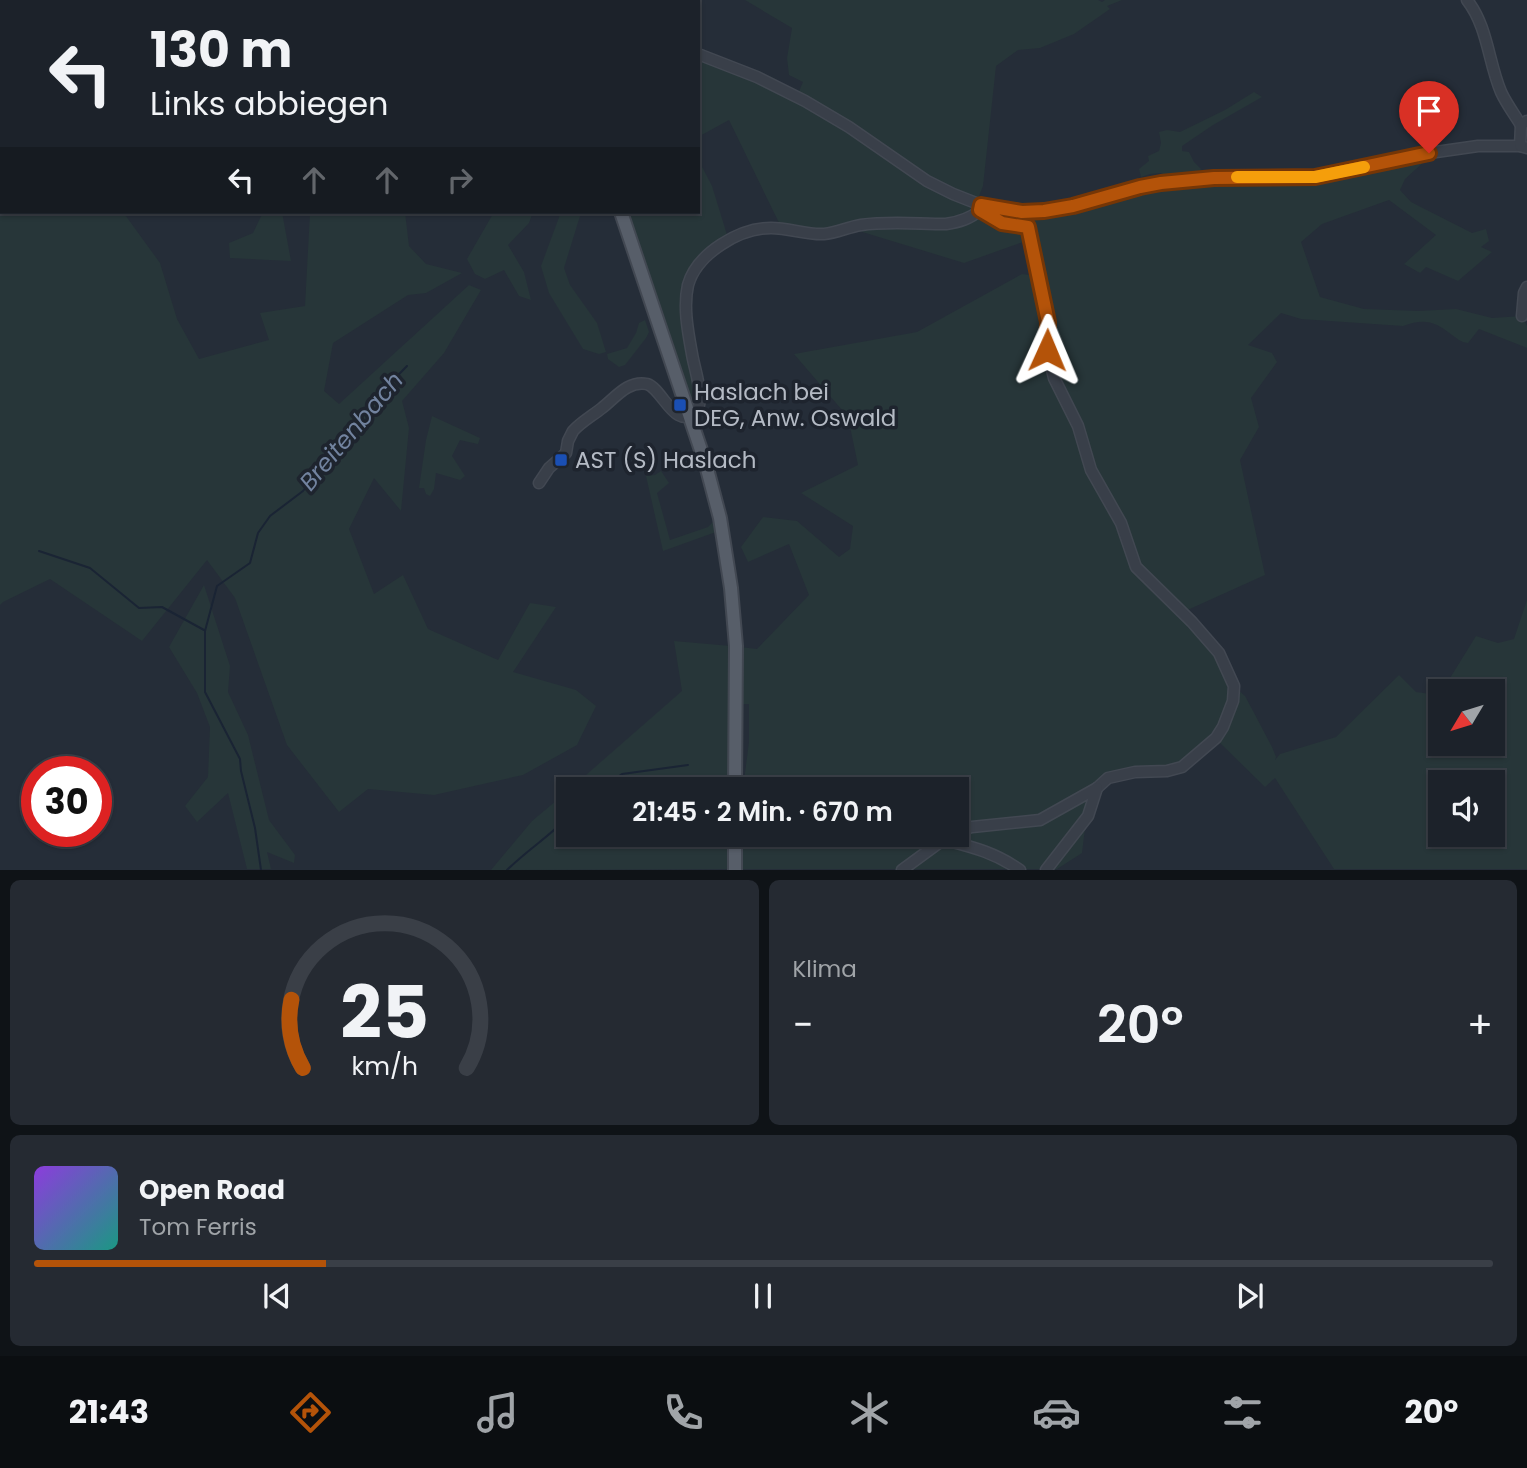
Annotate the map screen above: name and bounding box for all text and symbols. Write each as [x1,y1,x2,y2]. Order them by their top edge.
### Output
text: 130 m [150,16,292,84]
icon: left [35,28,126,119]
text: Links abbiegen [150,81,388,126]
pin [1399,81,1459,153]
icon: arrive [1410,92,1448,130]
icon: left [222,161,260,199]
icon: ahead [295,161,333,199]
icon: ahead [368,161,406,199]
icon: right [441,161,479,199]
position arrow [1010,313,1084,387]
water label: Breitenbach [291,365,411,497]
place label: Haslach bei DEG, Anw. Oswald [694,376,896,434]
marker: Haslach bei DEG, Anw. Oswald [672,397,688,413]
place label: AST (S) Haslach [575,444,756,476]
marker: AST (S) Haslach [553,452,569,468]
north arrow [1428,679,1505,756]
map controls [1428,679,1505,847]
speed limit sign: 30 [21,756,112,847]
button: sound [1428,770,1505,847]
text: 21:45 · 2 Min. · 670 m [632,794,893,830]
text: Klima [793,953,857,985]
text: 25 [340,963,429,1064]
text: 20° [1097,988,1184,1061]
text: − [793,998,813,1051]
text: + [1467,998,1493,1051]
text: km/h [351,1049,418,1084]
text: Open Road [139,1172,285,1208]
text: Tom Ferris [139,1211,257,1243]
icon: previous [258,1277,296,1315]
icon: pause [744,1277,782,1315]
icon: next [1231,1277,1269,1315]
icon: directions [286,1388,335,1437]
icon: music [473,1388,522,1437]
icon: phone [659,1388,708,1437]
icon: climate [845,1388,894,1437]
icon: car [1032,1388,1081,1437]
icon: filters [1218,1388,1267,1437]
text: 21:43 [69,1389,149,1434]
text: 20° [1404,1389,1458,1434]

